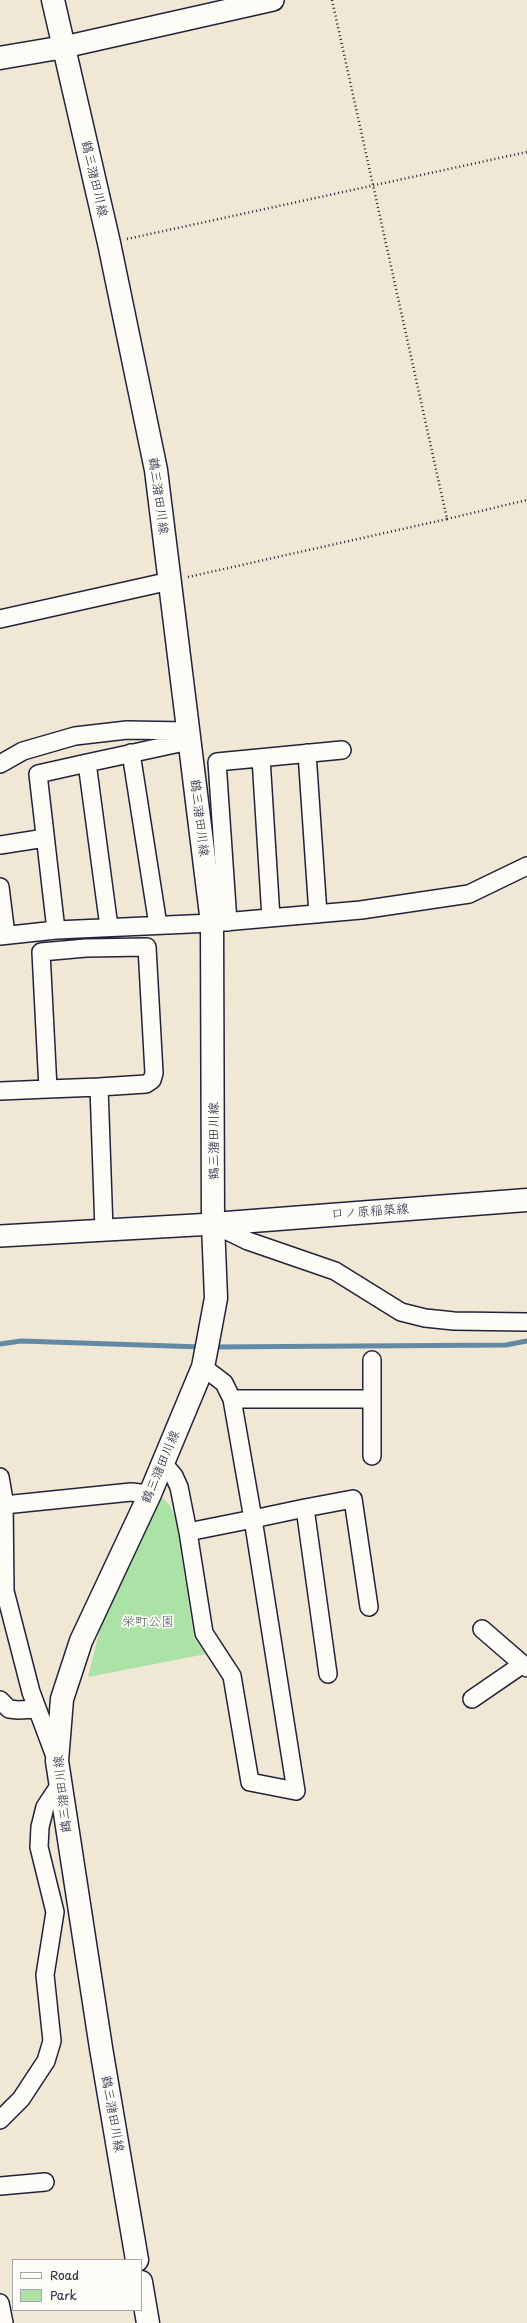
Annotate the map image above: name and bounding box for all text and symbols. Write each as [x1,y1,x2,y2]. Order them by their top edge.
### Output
street label: 鶴三潴田川線 [78,139,110,219]
street label: 鶴三潴田川線 [145,456,171,536]
street label: 鶴三潴田川線 [187,778,211,858]
street label: 鶴三潴田川線 [206,1102,222,1180]
street label: 口ノ原稲築線 [331,1201,409,1223]
street label: 鶴三潴田川線 [139,1428,183,1506]
park label: 栄町公園 [122,1614,174,1630]
street label: 鶴三潴田川線 [51,1754,75,1834]
street label: 鶴三潴田川線 [98,2074,126,2154]
legend [12,2259,142,2311]
text: Road [50,2266,79,2284]
text: Park [50,2286,77,2304]

